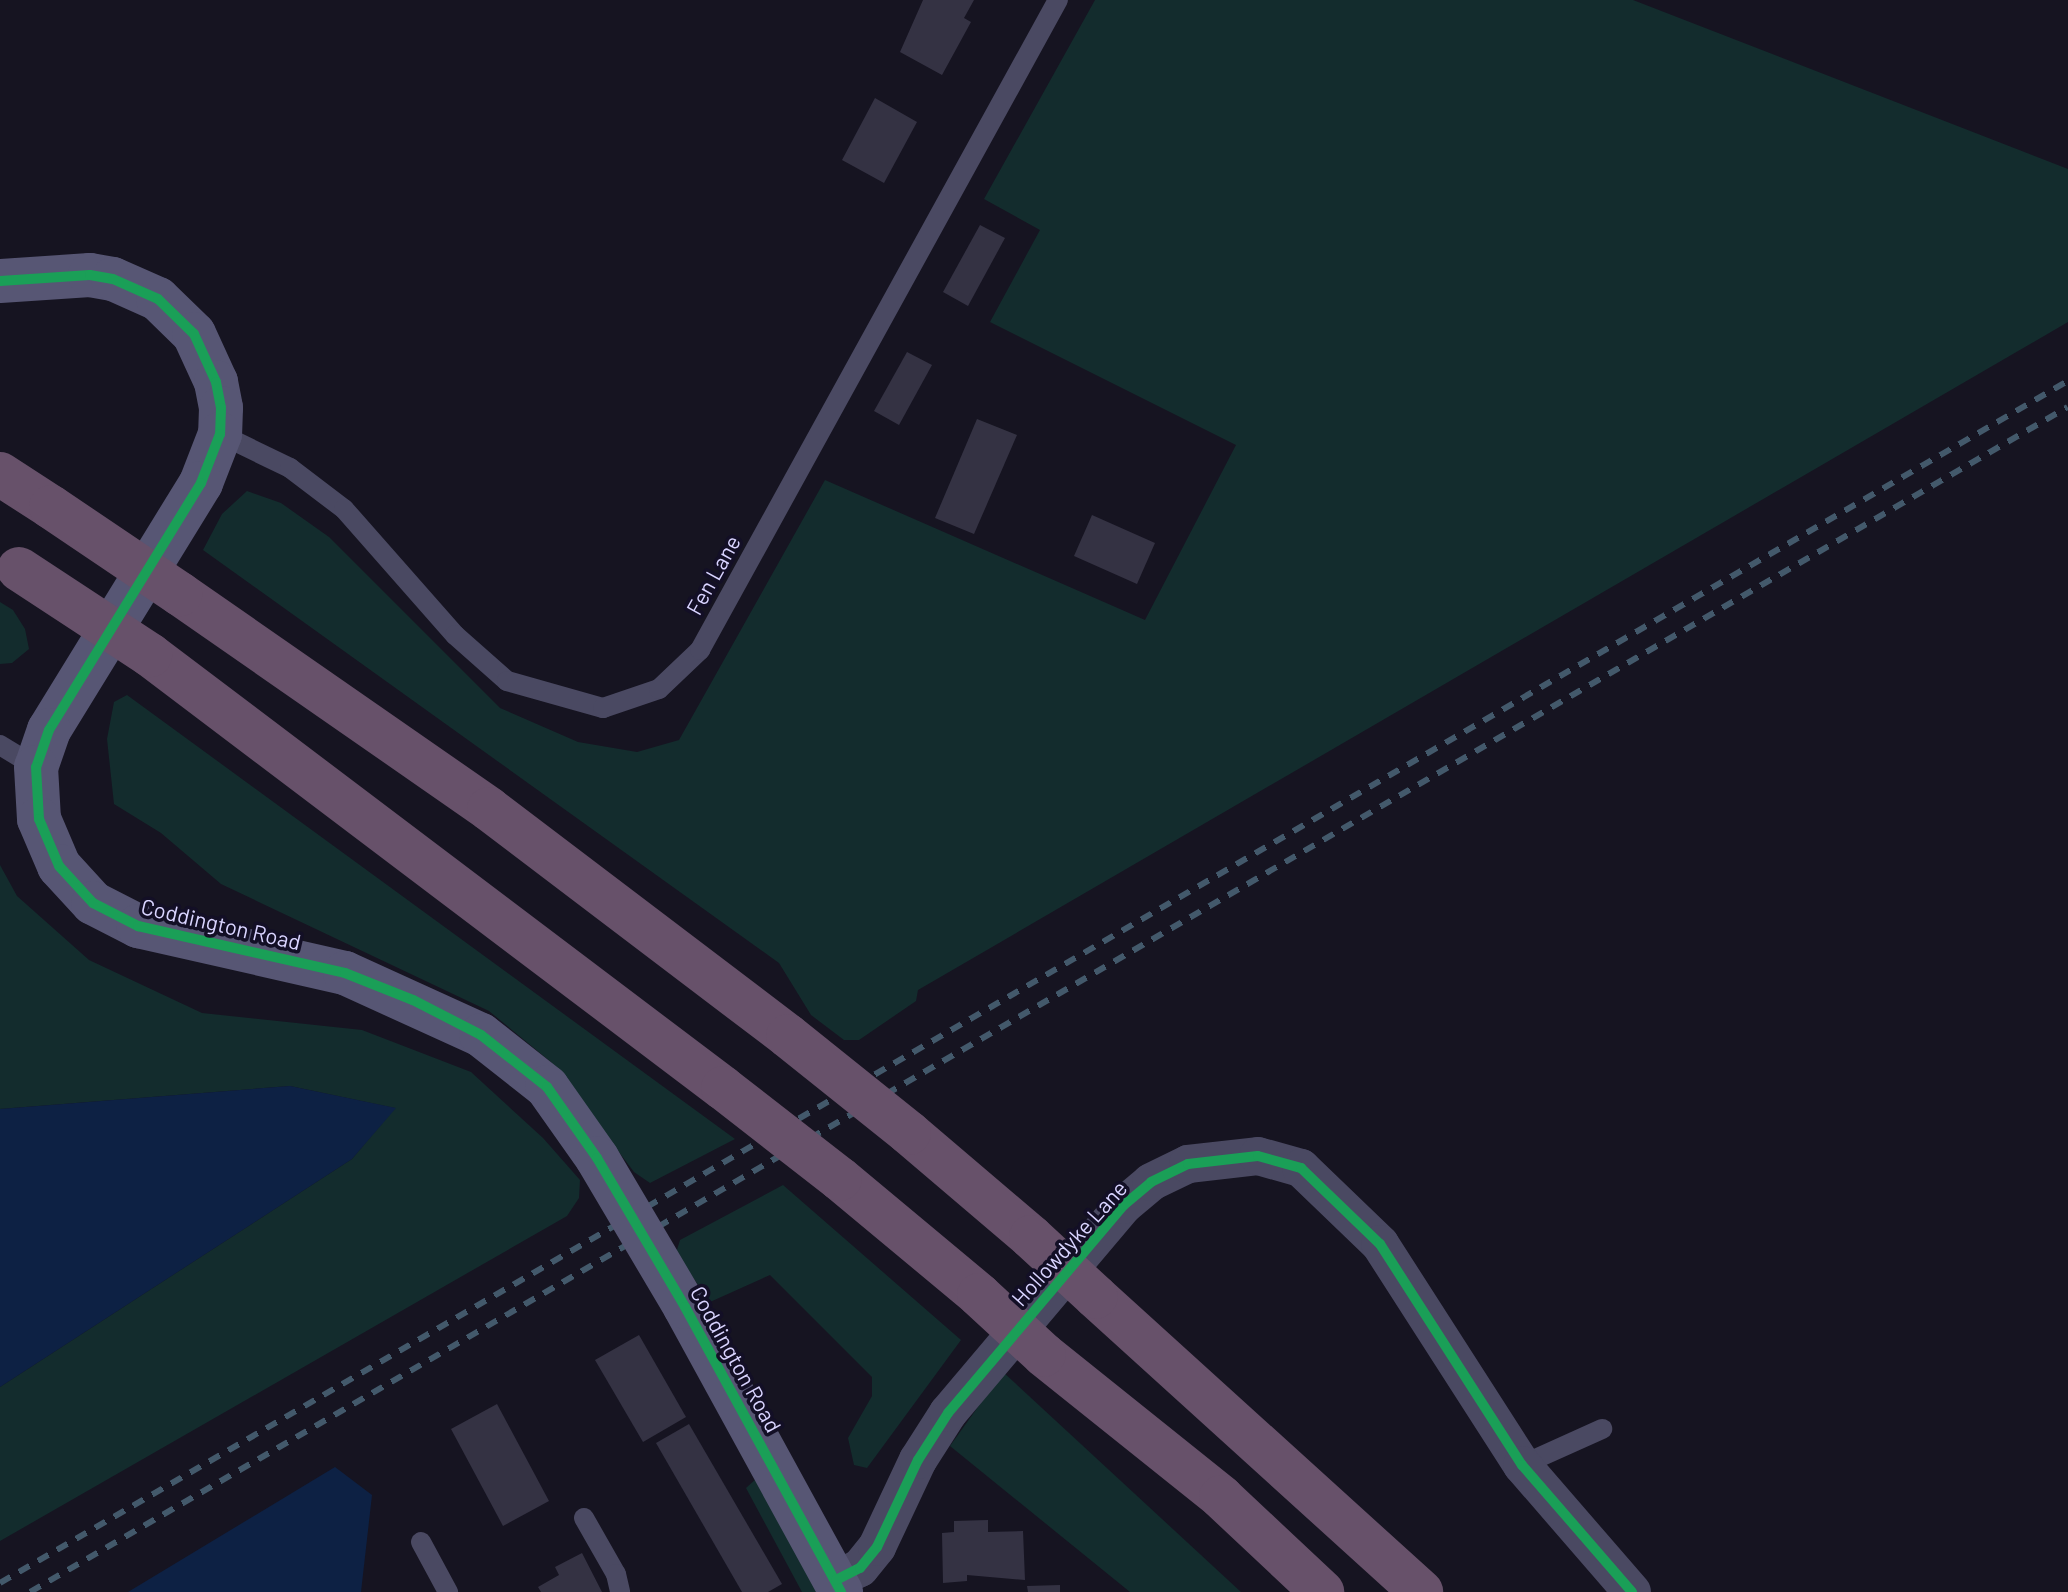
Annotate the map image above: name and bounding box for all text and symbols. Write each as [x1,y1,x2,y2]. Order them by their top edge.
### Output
street label: Fen Lane [680,531,746,619]
street label: Coddington Road [139,893,303,955]
street label: Hollowdyke Lane [1006,1175,1132,1311]
street label: Coddington Road [685,1281,787,1437]

